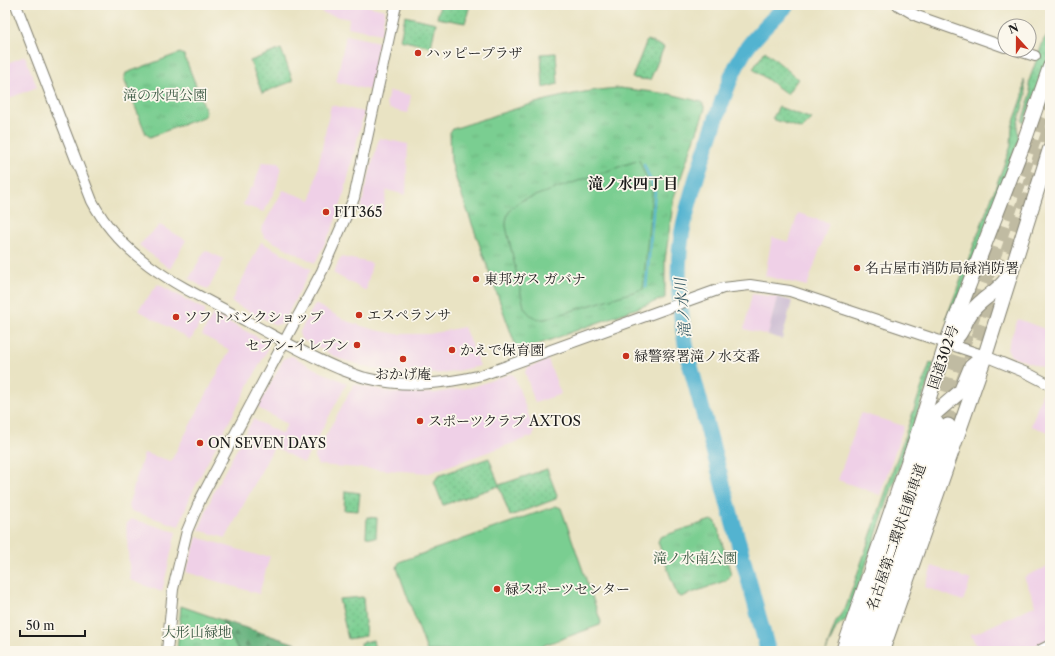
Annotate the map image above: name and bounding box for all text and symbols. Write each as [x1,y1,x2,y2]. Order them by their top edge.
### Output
north arrow [997,18,1037,58]
text: N [1006,20,1021,37]
place label: ハッピープラザ [426,44,523,62]
marker: ハッピープラザ [413,48,423,58]
park label: 滝の水西公園 [123,86,207,104]
district label: 滝ノ水四丁目 [588,174,678,193]
place label: FIT365 [334,203,382,221]
marker: FIT365 [321,207,331,217]
place label: 名古屋市消防局緑消防署 [865,259,1019,277]
marker: 名古屋市消防局緑消防署 [852,263,862,273]
place label: 東邦ガス ガバナ [484,270,586,288]
marker: 東邦ガス ガバナ [471,274,481,284]
water label: 滝ノ水川 [670,275,695,339]
place label: エスペランサ [367,306,451,324]
place label: ソフトバンクショップ [184,308,323,326]
marker: エスペランサ [354,310,364,320]
marker: ソフトバンクショップ [171,312,181,322]
street label: 国道302号 [924,323,962,391]
place label: セブン-イレブン [246,336,349,354]
marker: セブン-イレブン [352,340,362,350]
place label: かえで保育園 [460,341,544,359]
marker: かえで保育園 [447,345,457,355]
place label: 緑警察署滝ノ水交番 [634,347,760,365]
marker: 緑警察署滝ノ水交番 [621,351,631,361]
marker: おかげ庵 [398,354,408,364]
place label: おかげ庵 [375,365,431,383]
place label: スポーツクラブ AXTOS [428,412,581,430]
marker: スポーツクラブ AXTOS [415,416,425,426]
place label: ON SEVEN DAYS [208,434,326,452]
marker: ON SEVEN DAYS [195,438,205,448]
street label: 名古屋第二環状自動車道 [862,461,930,613]
park label: 滝ノ水南公園 [653,549,737,567]
place label: 緑スポーツセンター [505,580,630,598]
marker: 緑スポーツセンター [492,584,502,594]
scale bar [20,612,85,638]
text: 50 m [26,618,55,633]
park label: 大形山緑地 [162,623,232,641]

